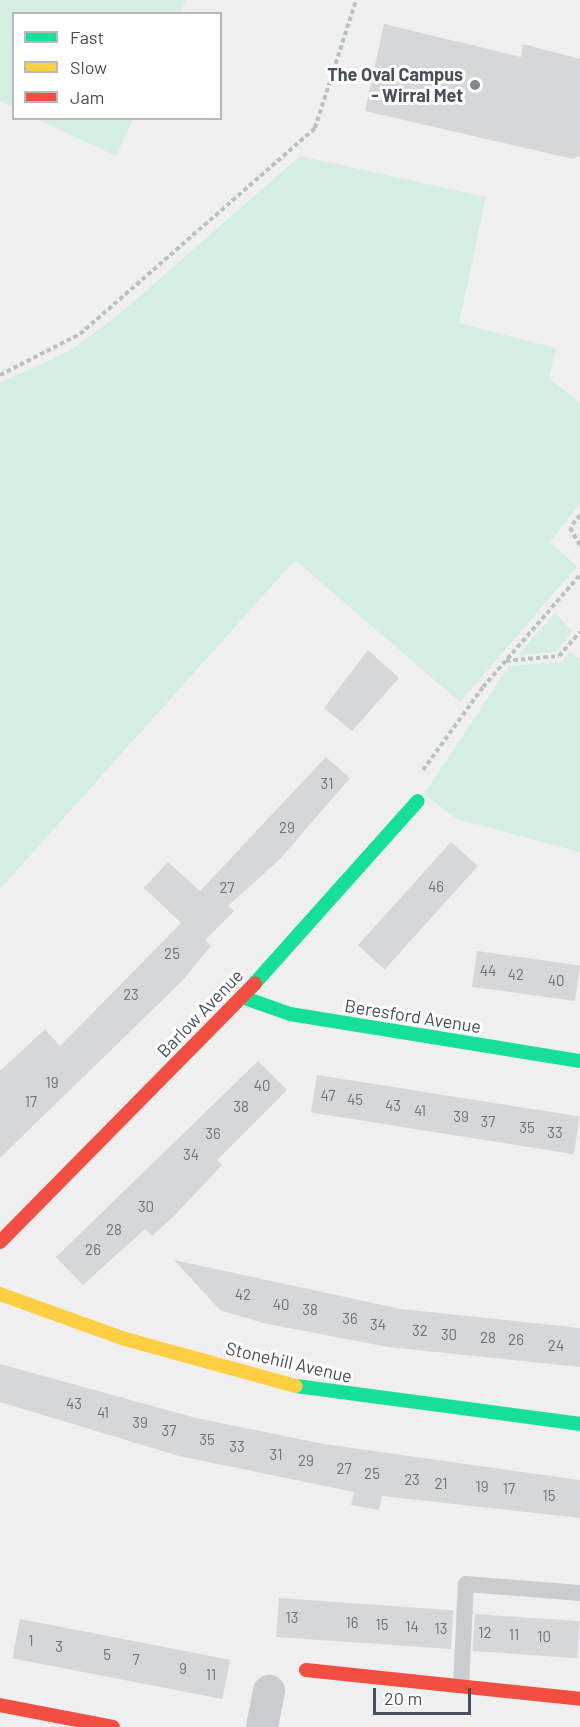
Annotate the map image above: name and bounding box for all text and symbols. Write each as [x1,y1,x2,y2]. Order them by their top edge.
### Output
legend [12,12,222,120]
text: Fast [70,26,104,48]
text: Slow [70,56,107,78]
place label: The Oval Campus - Wirral Met [327,64,463,106]
marker: The Oval Campus - Wirral Met [468,78,482,92]
text: Jam [70,86,104,108]
house number: 31 [321,775,333,793]
house number: 29 [279,819,295,837]
house number: 46 [428,878,444,896]
house number: 27 [219,879,235,897]
house number: 25 [164,945,180,963]
house number: 44 [480,962,496,980]
street label: Barlow Avenue [153,964,247,1062]
house number: 42 [508,966,524,984]
house number: 40 [548,972,564,990]
house number: 23 [123,986,139,1004]
street label: Beresford Avenue [343,995,483,1037]
house number: 19 [45,1074,59,1092]
house number: 40 [254,1077,270,1095]
house number: 47 [321,1087,335,1105]
house number: 45 [347,1091,363,1109]
house number: 17 [25,1093,37,1111]
house number: 43 [385,1097,401,1115]
house number: 38 [233,1098,249,1116]
house number: 41 [414,1102,426,1120]
house number: 39 [453,1108,469,1126]
house number: 37 [481,1113,495,1131]
house number: 35 [519,1119,535,1137]
house number: 33 [547,1124,563,1142]
house number: 36 [205,1125,221,1143]
house number: 34 [183,1146,199,1164]
house number: 30 [138,1198,154,1216]
house number: 28 [106,1221,122,1239]
house number: 26 [85,1241,101,1259]
house number: 42 [235,1286,251,1304]
house number: 40 [273,1296,289,1314]
house number: 38 [302,1301,318,1319]
house number: 36 [342,1310,358,1328]
house number: 34 [370,1316,386,1334]
house number: 32 [412,1322,428,1340]
house number: 30 [441,1326,457,1344]
house number: 28 [480,1329,496,1347]
house number: 26 [508,1331,524,1349]
street label: Stonehill Avenue [224,1337,354,1387]
house number: 24 [548,1337,564,1355]
house number: 43 [66,1395,82,1413]
house number: 41 [97,1404,109,1422]
house number: 39 [132,1414,148,1432]
house number: 37 [162,1422,176,1440]
house number: 35 [199,1431,215,1449]
house number: 33 [229,1438,245,1456]
house number: 31 [270,1446,282,1464]
house number: 29 [298,1452,314,1470]
house number: 27 [336,1460,352,1478]
house number: 25 [364,1465,380,1483]
house number: 23 [404,1471,420,1489]
house number: 21 [434,1475,448,1493]
house number: 19 [475,1478,489,1496]
house number: 17 [503,1480,515,1498]
house number: 15 [543,1487,555,1505]
house number: 13 [286,1609,298,1627]
house number: 16 [346,1614,358,1632]
house number: 15 [376,1616,388,1634]
house number: 14 [405,1618,419,1636]
house number: 13 [435,1620,447,1638]
house number: 12 [478,1624,492,1642]
house number: 11 [509,1626,519,1644]
house number: 10 [537,1628,551,1646]
house number: 1 [28,1632,34,1650]
house number: 3 [55,1638,63,1656]
house number: 5 [103,1646,111,1664]
house number: 7 [132,1651,140,1669]
house number: 9 [179,1660,187,1678]
house number: 11 [206,1666,216,1684]
scale bar [376,1676,474,1714]
text: 20 m [384,1687,422,1709]

